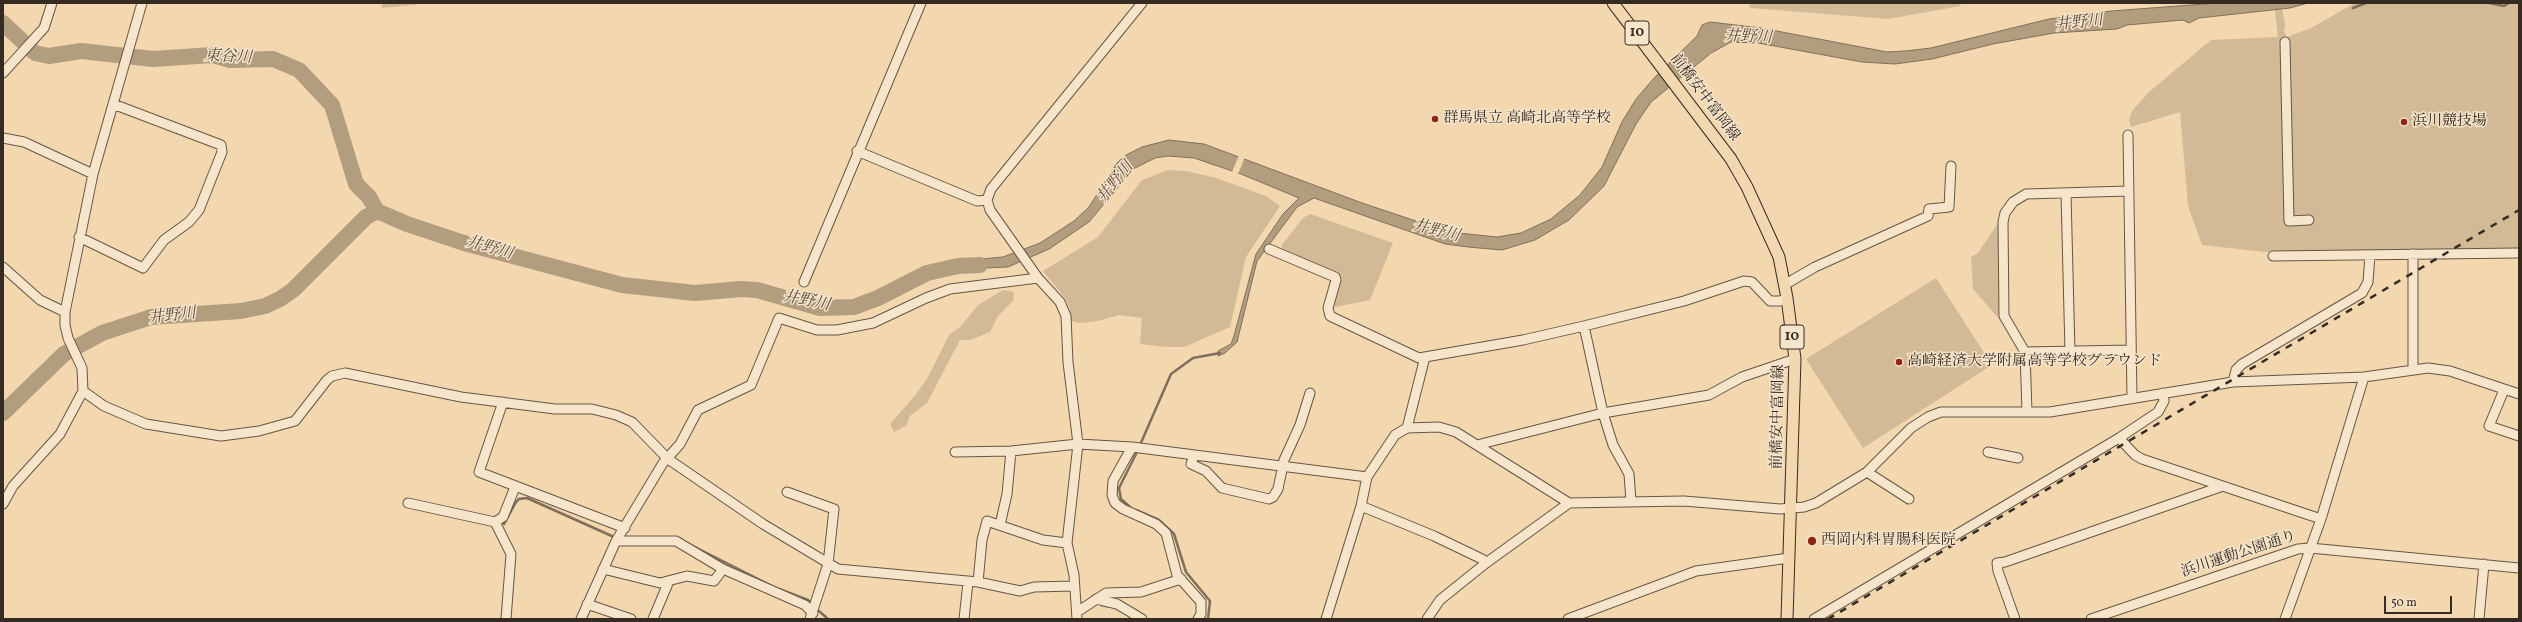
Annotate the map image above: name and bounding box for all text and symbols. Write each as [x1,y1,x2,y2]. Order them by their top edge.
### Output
water label: 井野川 [2054,12,2104,36]
road number: 10 [1625,21,1649,45]
water label: 井野川 [1724,27,1772,49]
water label: 東谷川 [204,47,252,69]
street label: 前橋安中富岡線 [1665,51,1743,145]
place label: 群馬県立 高崎北高等学校 [1443,110,1611,128]
place label: 浜川競技場 [2412,113,2487,131]
marker: 群馬県立 高崎北高等学校 [1430,114,1440,124]
marker: 浜川競技場 [2399,117,2409,127]
water label: 井野川 [1093,158,1139,208]
water label: 井野川 [1410,217,1462,247]
water label: 井野川 [463,233,515,265]
water label: 井野川 [781,288,831,316]
water label: 井野川 [147,305,197,329]
road number: 10 [1780,325,1804,349]
place label: 高崎経済大学附属高等学校グラウンド [1907,353,2162,371]
marker: 高崎経済大学附属高等学校グラウンド [1894,357,1904,367]
street label: 前橋安中富岡線 [1769,364,1789,470]
street label: 浜川運動公園通り [2179,528,2299,582]
place label: 西岡内科胃腸科医院 [1821,532,1956,550]
marker: 西岡内科胃腸科医院 [1806,535,1818,547]
scale bar [2386,588,2454,614]
text: 50 m [2391,595,2417,611]

